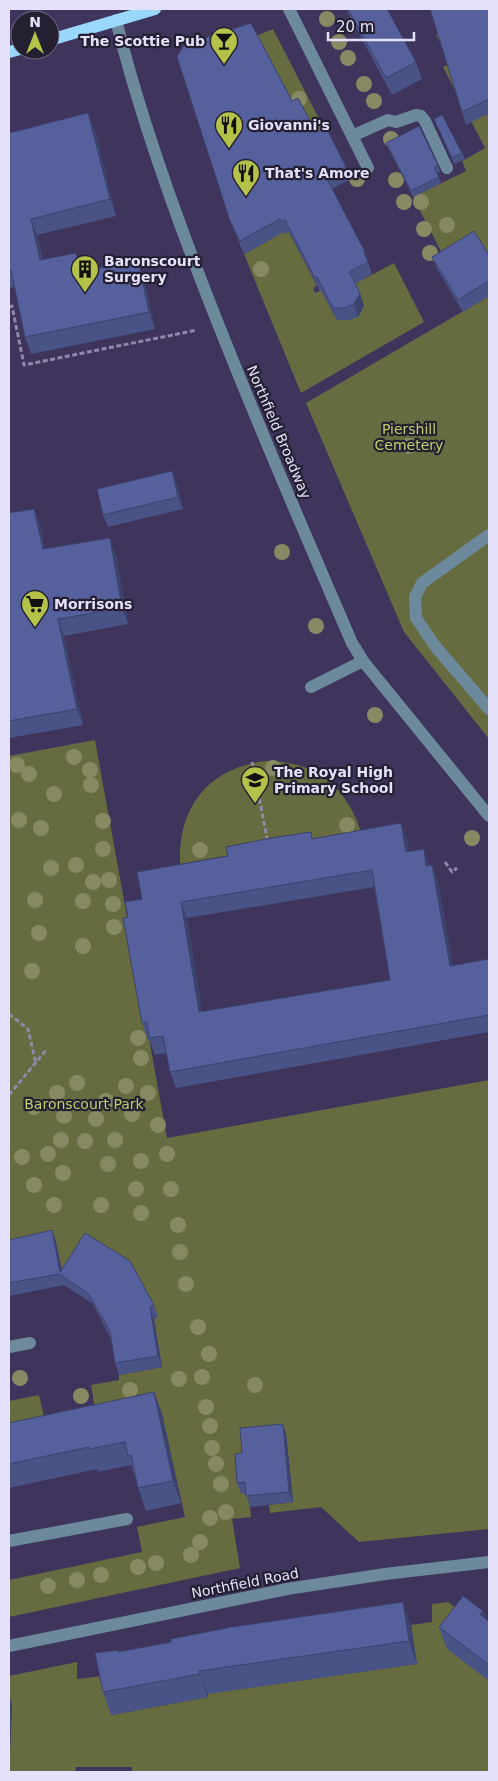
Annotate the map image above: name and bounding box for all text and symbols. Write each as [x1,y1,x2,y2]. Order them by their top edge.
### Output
north arrow [10,10,60,60]
scale bar [328,10,414,42]
text: N [29,14,41,30]
text: 20 m [336,18,374,36]
bar icon: The Scottie Pub [209,26,239,65]
place label: The Scottie Pub [80,33,205,49]
restaurant icon: Giovanni's [214,110,244,149]
place label: Giovanni's [248,117,330,133]
restaurant icon: That's Amore [231,158,261,197]
place label: That's Amore [265,165,370,181]
place label: Baronscourt Surgery [104,253,201,285]
building icon: Baronscourt Surgery [70,254,100,293]
street label: Northfield Broadway [244,363,314,501]
park label: Piershill Cemetery [375,421,443,453]
supermarket icon: Morrisons [20,589,50,628]
place label: Morrisons [54,596,132,612]
place label: The Royal High Primary School [274,764,393,796]
school or university icon: The Royal High Primary School [240,765,270,804]
park label: Baronscourt Park [24,1096,145,1112]
street label: Northfield Road [190,1565,300,1601]

